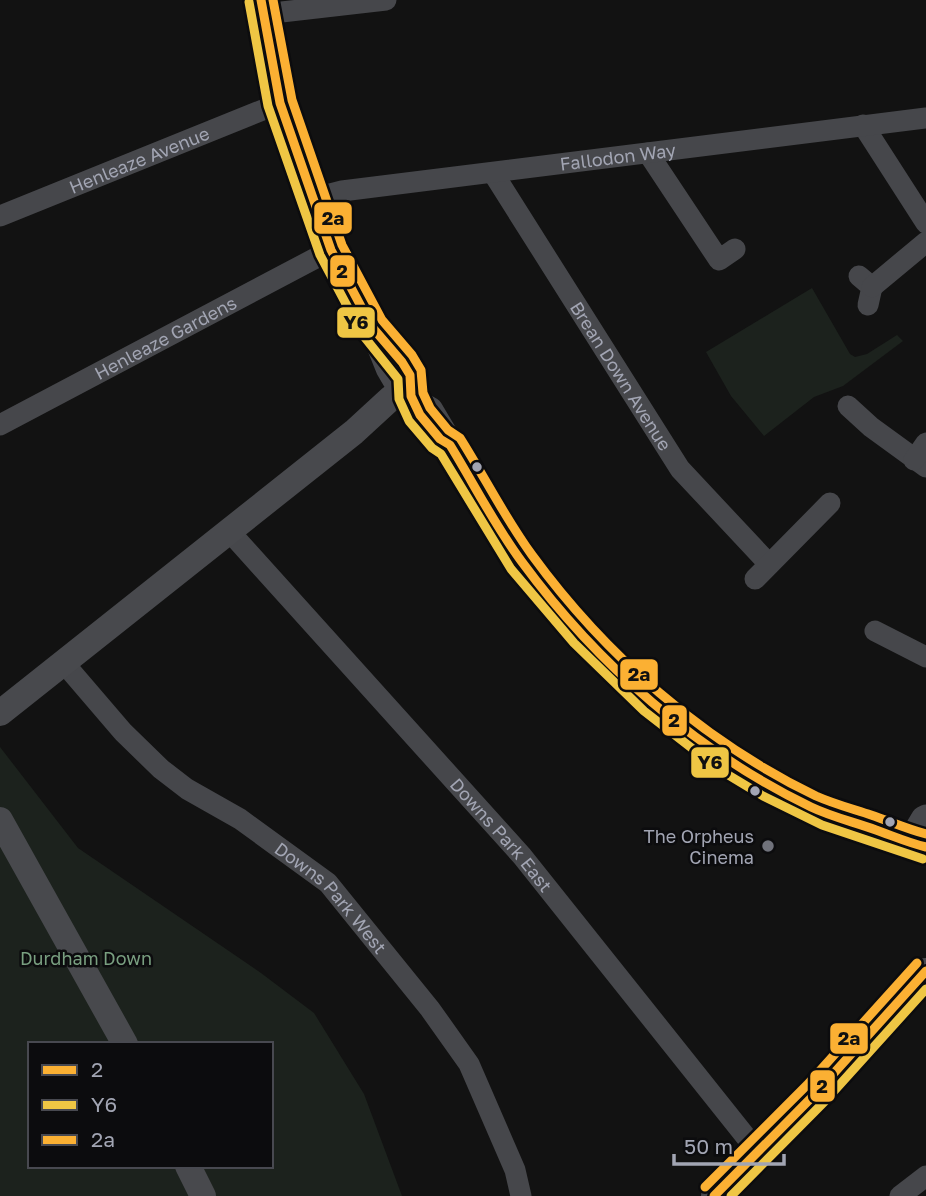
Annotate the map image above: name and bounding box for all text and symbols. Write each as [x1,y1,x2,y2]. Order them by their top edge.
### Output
street label: Henleaze Avenue [66,122,212,198]
street label: Fallodon Way [559,138,677,175]
line badge: 2a [313,201,353,235]
text: 2a [322,206,344,229]
line badge: 2 [329,254,356,288]
text: 2 [336,259,348,282]
street label: Henleaze Gardens [91,291,240,384]
street label: Brean Down Avenue [566,297,676,455]
line badge: Y6 [336,306,376,339]
text: Y6 [343,310,369,333]
unlabelled marker [470,460,484,474]
line badge: 2a [619,658,659,691]
text: 2a [628,662,650,685]
line badge: 2 [661,704,688,737]
text: 2 [668,708,680,731]
line badge: Y6 [690,746,730,779]
text: Y6 [697,750,723,773]
street label: Downs Park East [446,773,557,896]
unlabelled marker [748,784,762,798]
unlabelled marker [883,815,897,829]
place label: The Orpheus Cinema [643,825,754,868]
street label: Downs Park West [271,837,392,958]
marker: The Orpheus Cinema [760,838,776,854]
park label: Durdham Down [20,947,152,969]
line badge: 2a [829,1022,869,1055]
text: 2a [838,1026,860,1049]
legend [28,1042,273,1168]
text: 2 [91,1056,103,1082]
line badge: 2 [809,1069,836,1103]
text: 2 [816,1074,828,1097]
text: Y6 [91,1091,117,1117]
scale bar [674,1122,784,1166]
text: 2a [91,1126,115,1152]
text: 50 m [684,1133,733,1159]

